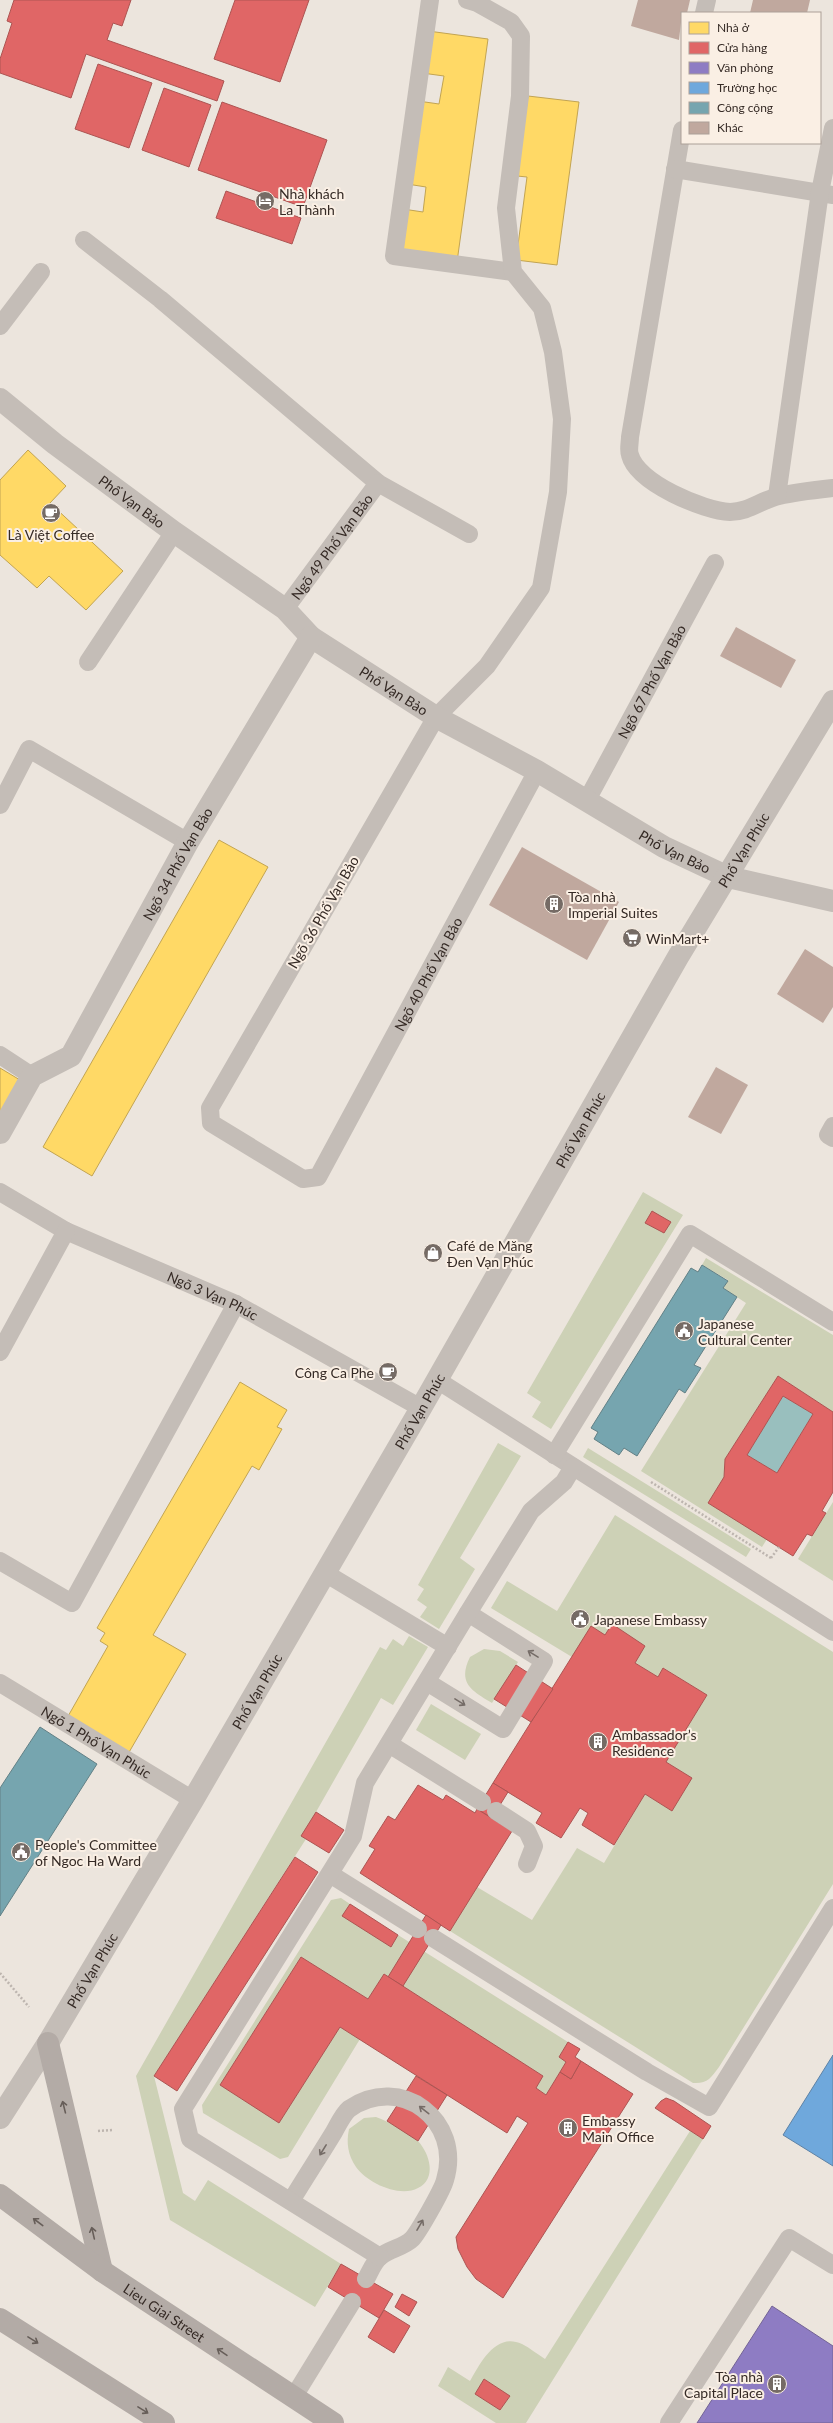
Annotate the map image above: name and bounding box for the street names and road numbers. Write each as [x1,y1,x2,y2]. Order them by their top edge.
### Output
street label: Phố Vạn Bảo [96,471,169,531]
street label: Ngõ 49 Phố Vạn Bảo [287,490,376,602]
street label: Ngõ 67 Phố Vạn Bảo [614,621,689,741]
street label: Phố Vạn Bảo [357,662,432,718]
street label: Ngõ 34 Phố Vạn Bảo [139,804,216,923]
street label: Phố Vạn Phúc [714,809,772,890]
street label: Phố Vạn Bảo [636,826,714,876]
street label: Ngõ 36 Phố Vạn Bảo [284,853,362,971]
street label: Ngõ 40 Phố Vạn Bảo [390,914,465,1034]
street label: Phố Vạn Phúc [551,1088,608,1171]
street label: Ngõ 3 Vạn Phúc [165,1267,262,1323]
street label: Phố Vạn Phúc [391,1370,448,1452]
street label: Phố Vạn Phúc [228,1650,285,1732]
street label: Ngõ 1 Phố Vạn Phúc [39,1702,155,1782]
street label: Phố Vạn Phúc [63,1929,121,2011]
street label: Lieu Giai Street [121,2279,208,2345]

